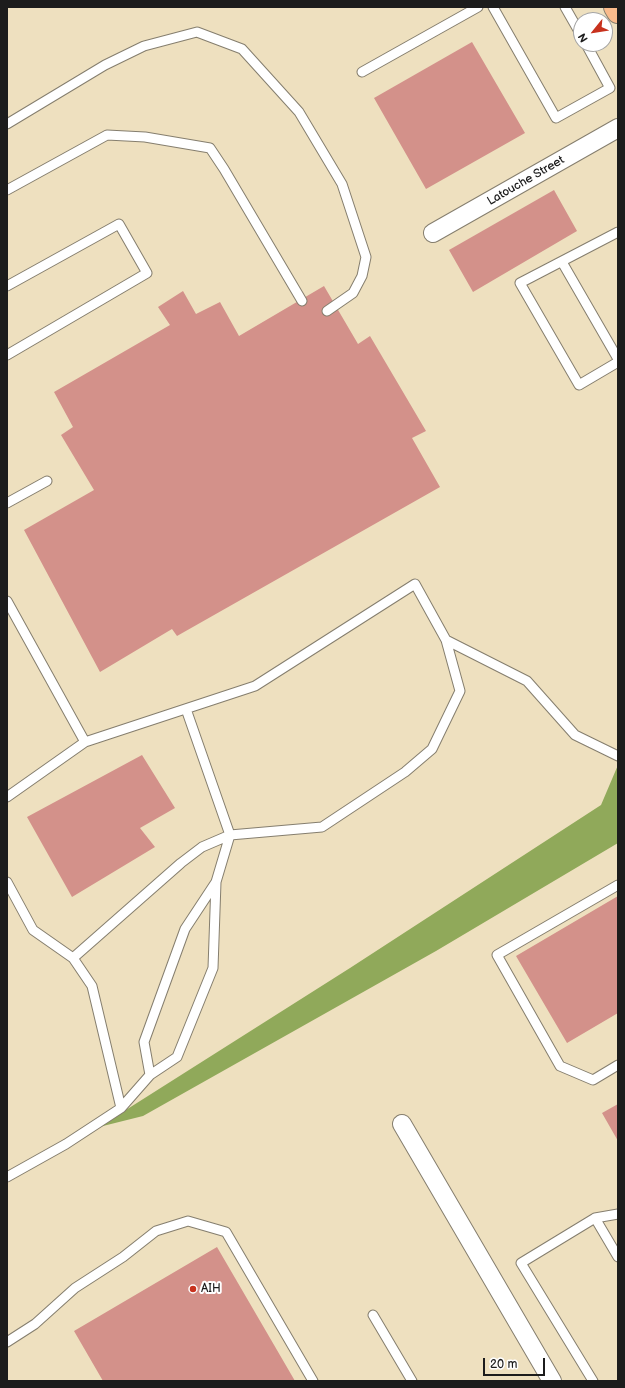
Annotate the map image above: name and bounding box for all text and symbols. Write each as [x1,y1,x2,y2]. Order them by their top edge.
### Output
north arrow [573,12,613,52]
text: N [575,31,591,45]
street label: Latouche Street [485,153,567,209]
place label: AIH [201,1282,221,1296]
marker: AIH [188,1284,198,1294]
scale bar [485,1350,547,1376]
text: 20 m [490,1357,517,1372]

